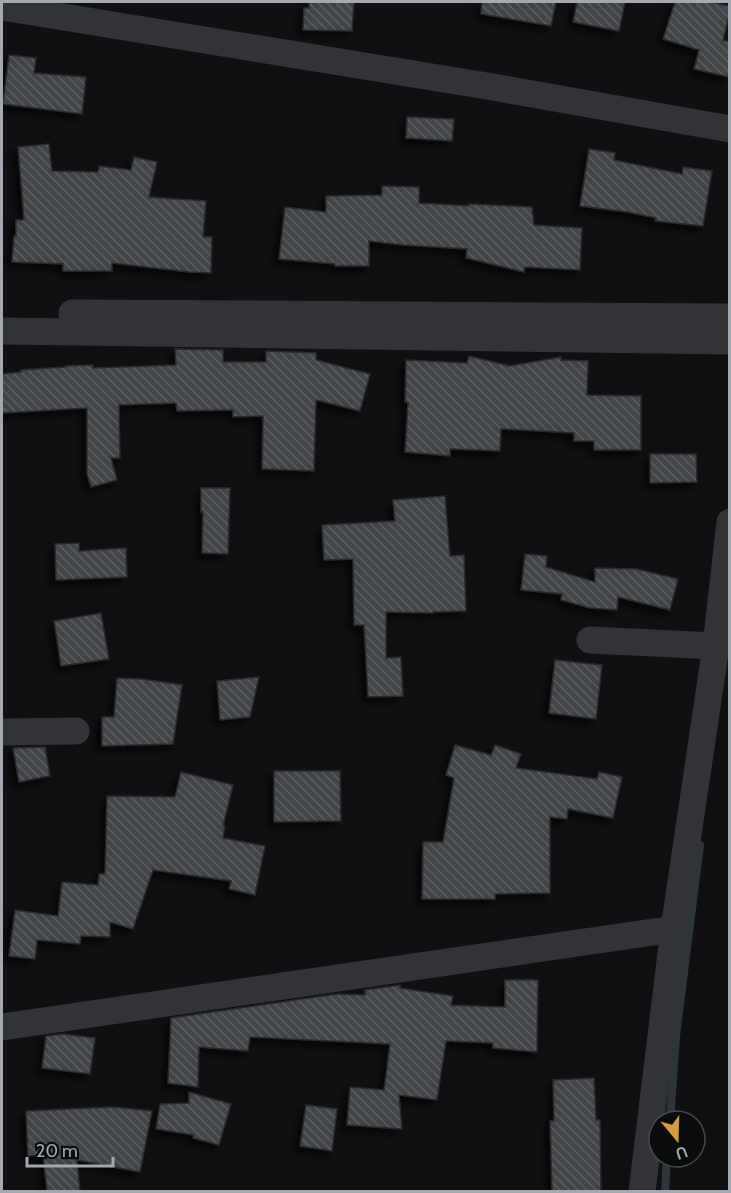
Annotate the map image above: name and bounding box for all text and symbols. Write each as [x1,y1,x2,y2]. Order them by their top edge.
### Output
north arrow [647,1109,707,1169]
scale bar [27,1130,112,1168]
text: 20 m [36,1140,78,1162]
text: U [673,1142,690,1164]

